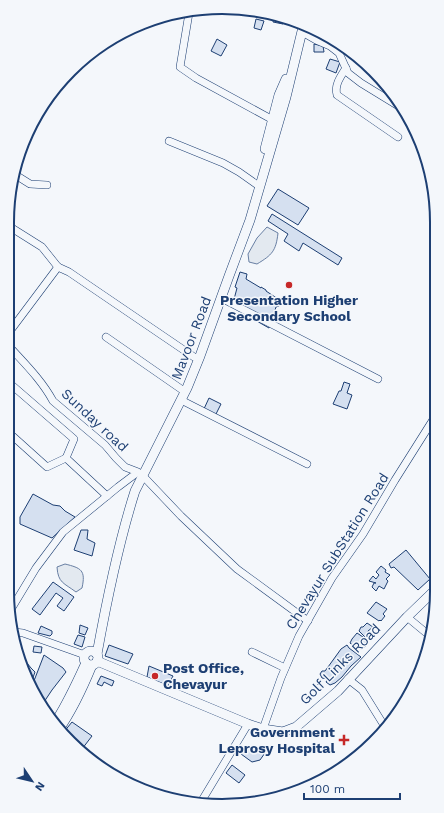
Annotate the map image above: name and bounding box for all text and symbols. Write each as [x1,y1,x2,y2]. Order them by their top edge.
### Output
marker: Presentation Higher Secondary School [284,280,294,290]
place label: Presentation Higher Secondary School [220,292,358,324]
street label: Mavoor Road [168,294,214,382]
street label: Sunday road [59,385,131,455]
street label: Chevayur SubStation Road [282,470,392,632]
street label: Golf Links Road [296,620,384,708]
place label: Post Office, Chevayur [163,660,244,692]
marker: Post Office, Chevayur [150,671,160,681]
place label: Government Leprosy Hospital [219,724,335,756]
marker: Government Leprosy Hospital [338,734,350,746]
north arrow [12,761,52,801]
scale bar [304,775,400,801]
text: N [32,779,47,794]
text: 100 m [310,782,345,796]

